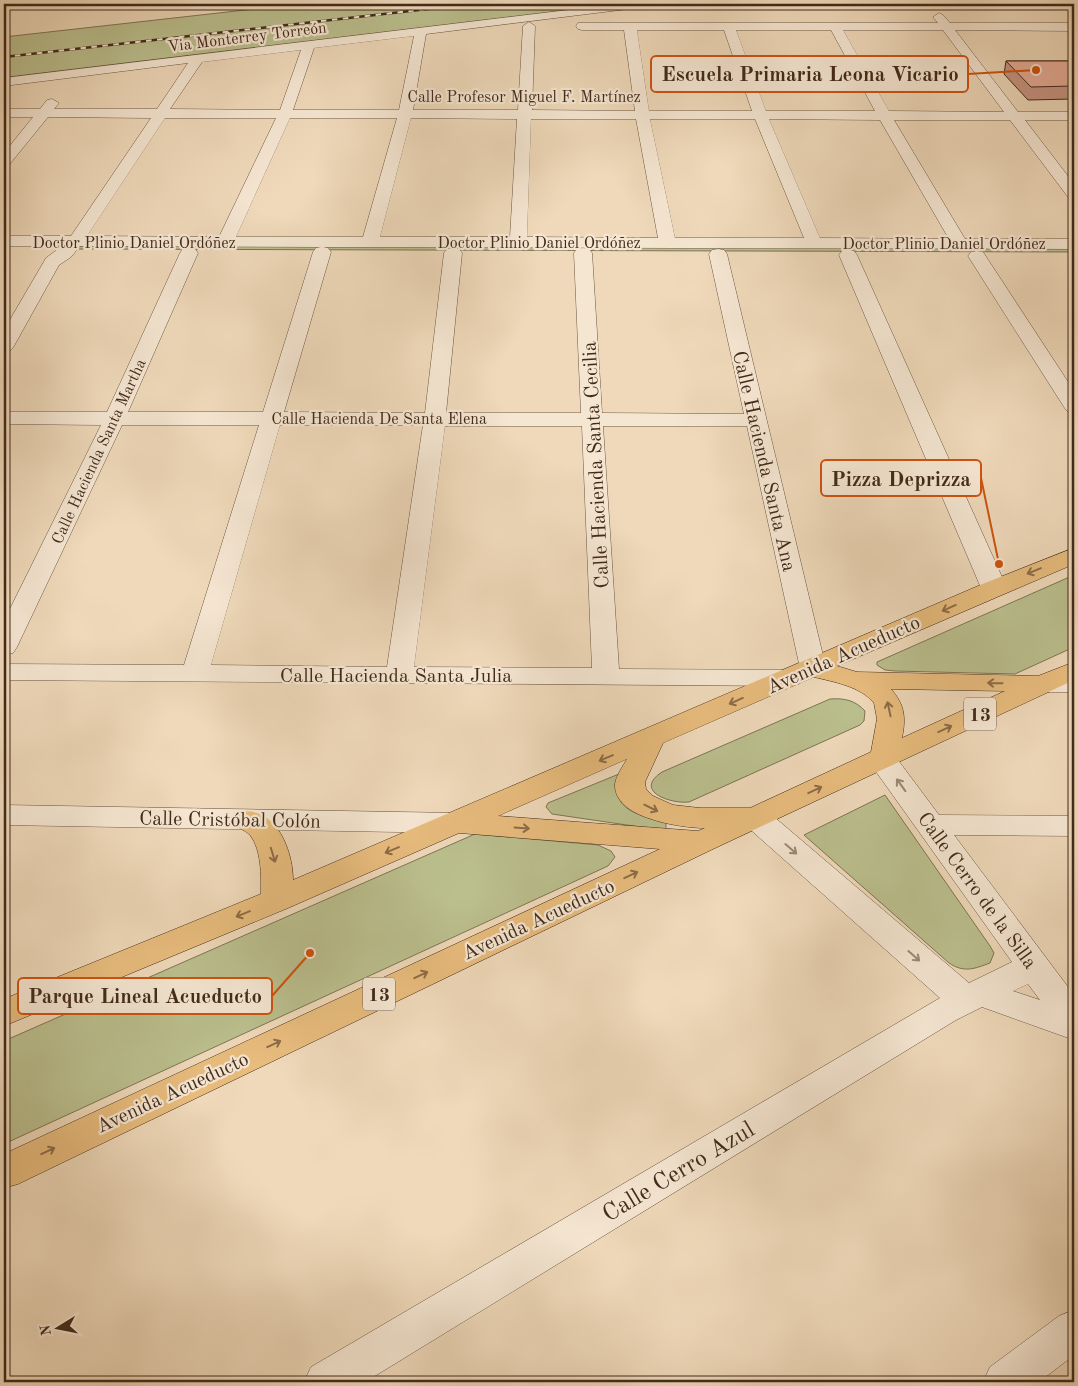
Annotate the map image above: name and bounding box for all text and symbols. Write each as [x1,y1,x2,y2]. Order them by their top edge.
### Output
street label: Via Monterrey Torreón [167,20,328,56]
callout: Escuela Primaria Leona Vicario [651,56,968,92]
text: Escuela Primaria Leona Vicario [661,65,959,86]
street label: Calle Profesor Miguel F. Martínez [407,90,641,106]
street label: Doctor Plinio Daniel Ordóñez [32,236,236,252]
street label: Doctor Plinio Daniel Ordóñez [437,236,641,252]
street label: Doctor Plinio Daniel Ordóñez [842,237,1046,253]
street label: Calle Hacienda Santa Cecilia [581,341,613,589]
street label: Calle Hacienda Santa Ana [728,349,798,574]
street label: Calle Hacienda Santa Martha [50,357,150,547]
street label: Calle Hacienda De Santa Elena [271,412,487,428]
callout: Pizza Deprizza [821,460,981,496]
text: Pizza Deprizza [831,470,971,491]
one-way arrow [1027,567,1042,577]
one-way arrow [942,603,957,613]
street label: Avenida Acueducto [764,613,924,699]
street label: Calle Hacienda Santa Julia [280,667,512,687]
one-way arrow [987,678,1004,688]
one-way arrow [729,697,744,707]
road number: 13 [964,698,996,731]
one-way arrow [884,702,893,718]
one-way arrow [937,724,952,734]
one-way arrow [599,754,614,764]
one-way arrow [896,778,906,792]
one-way arrow [807,784,822,794]
one-way arrow [643,803,658,813]
street label: Calle Cristóbal Colón [139,809,321,833]
street label: Calle Cerro de la Silla [913,809,1040,973]
one-way arrow [514,823,530,833]
one-way arrow [785,844,798,855]
one-way arrow [268,846,278,862]
one-way arrow [385,846,400,856]
one-way arrow [623,870,638,880]
street label: Avenida Acueducto [460,877,618,965]
one-way arrow [236,910,251,920]
one-way arrow [907,950,920,961]
one-way arrow [413,969,428,979]
callout: Parque Lineal Acueducto [18,978,272,1014]
road number: 13 [363,978,395,1011]
text: Parque Lineal Acueducto [28,987,262,1008]
one-way arrow [266,1039,281,1048]
street label: Avenida Acueducto [94,1050,252,1138]
street label: Calle Cerro Azul [599,1118,759,1227]
one-way arrow [40,1145,55,1155]
north arrow [32,1304,82,1354]
text: N [38,1323,54,1337]

